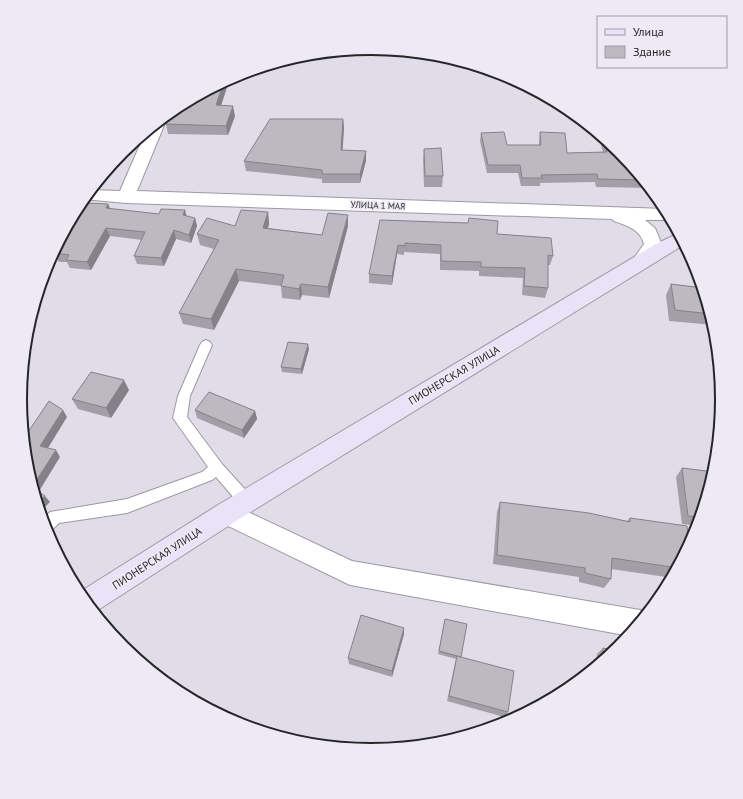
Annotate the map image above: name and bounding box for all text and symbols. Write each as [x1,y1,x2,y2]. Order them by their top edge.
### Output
legend [597,16,727,68]
text: Улица [633,24,664,39]
text: Здание [633,44,671,59]
street label: УЛИЦА 1 МАЯ [350,199,406,211]
street label: ПИОНЕРСКАЯ УЛИЦА [406,342,503,408]
street label: ПИОНЕРСКАЯ УЛИЦА [110,524,205,592]

